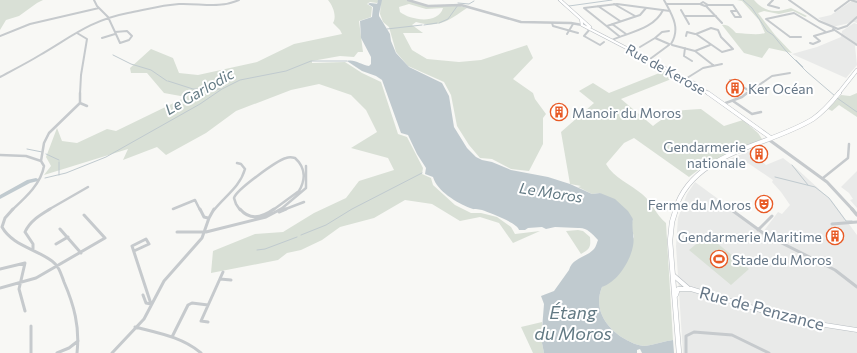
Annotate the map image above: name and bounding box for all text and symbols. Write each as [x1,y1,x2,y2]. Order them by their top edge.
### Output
street label: Rue de Kerose [623,40,709,98]
water label: Le Garlodic [161,64,237,118]
building icon: Ker Océan [725,78,745,98]
place label: Ker Océan [748,80,814,97]
building icon: Manoir du Moros [549,102,569,122]
place label: Manoir du Moros [572,104,681,121]
place label: Gendarmerie nationale [663,138,746,171]
building icon: Gendarmerie nationale [749,144,769,164]
water label: Le Moros [518,178,584,206]
theatre icon: Ferme du Moros [754,194,774,214]
place label: Ferme du Moros [648,196,751,213]
building icon: Gendarmerie Maritime [825,226,845,246]
place label: Gendarmerie Maritime [678,228,822,245]
sports icon: Stade du Moros [709,249,729,269]
place label: Stade du Moros [732,251,832,268]
street label: Rue de Penzance [697,281,827,335]
water label: Étang du Moros [534,301,612,344]

